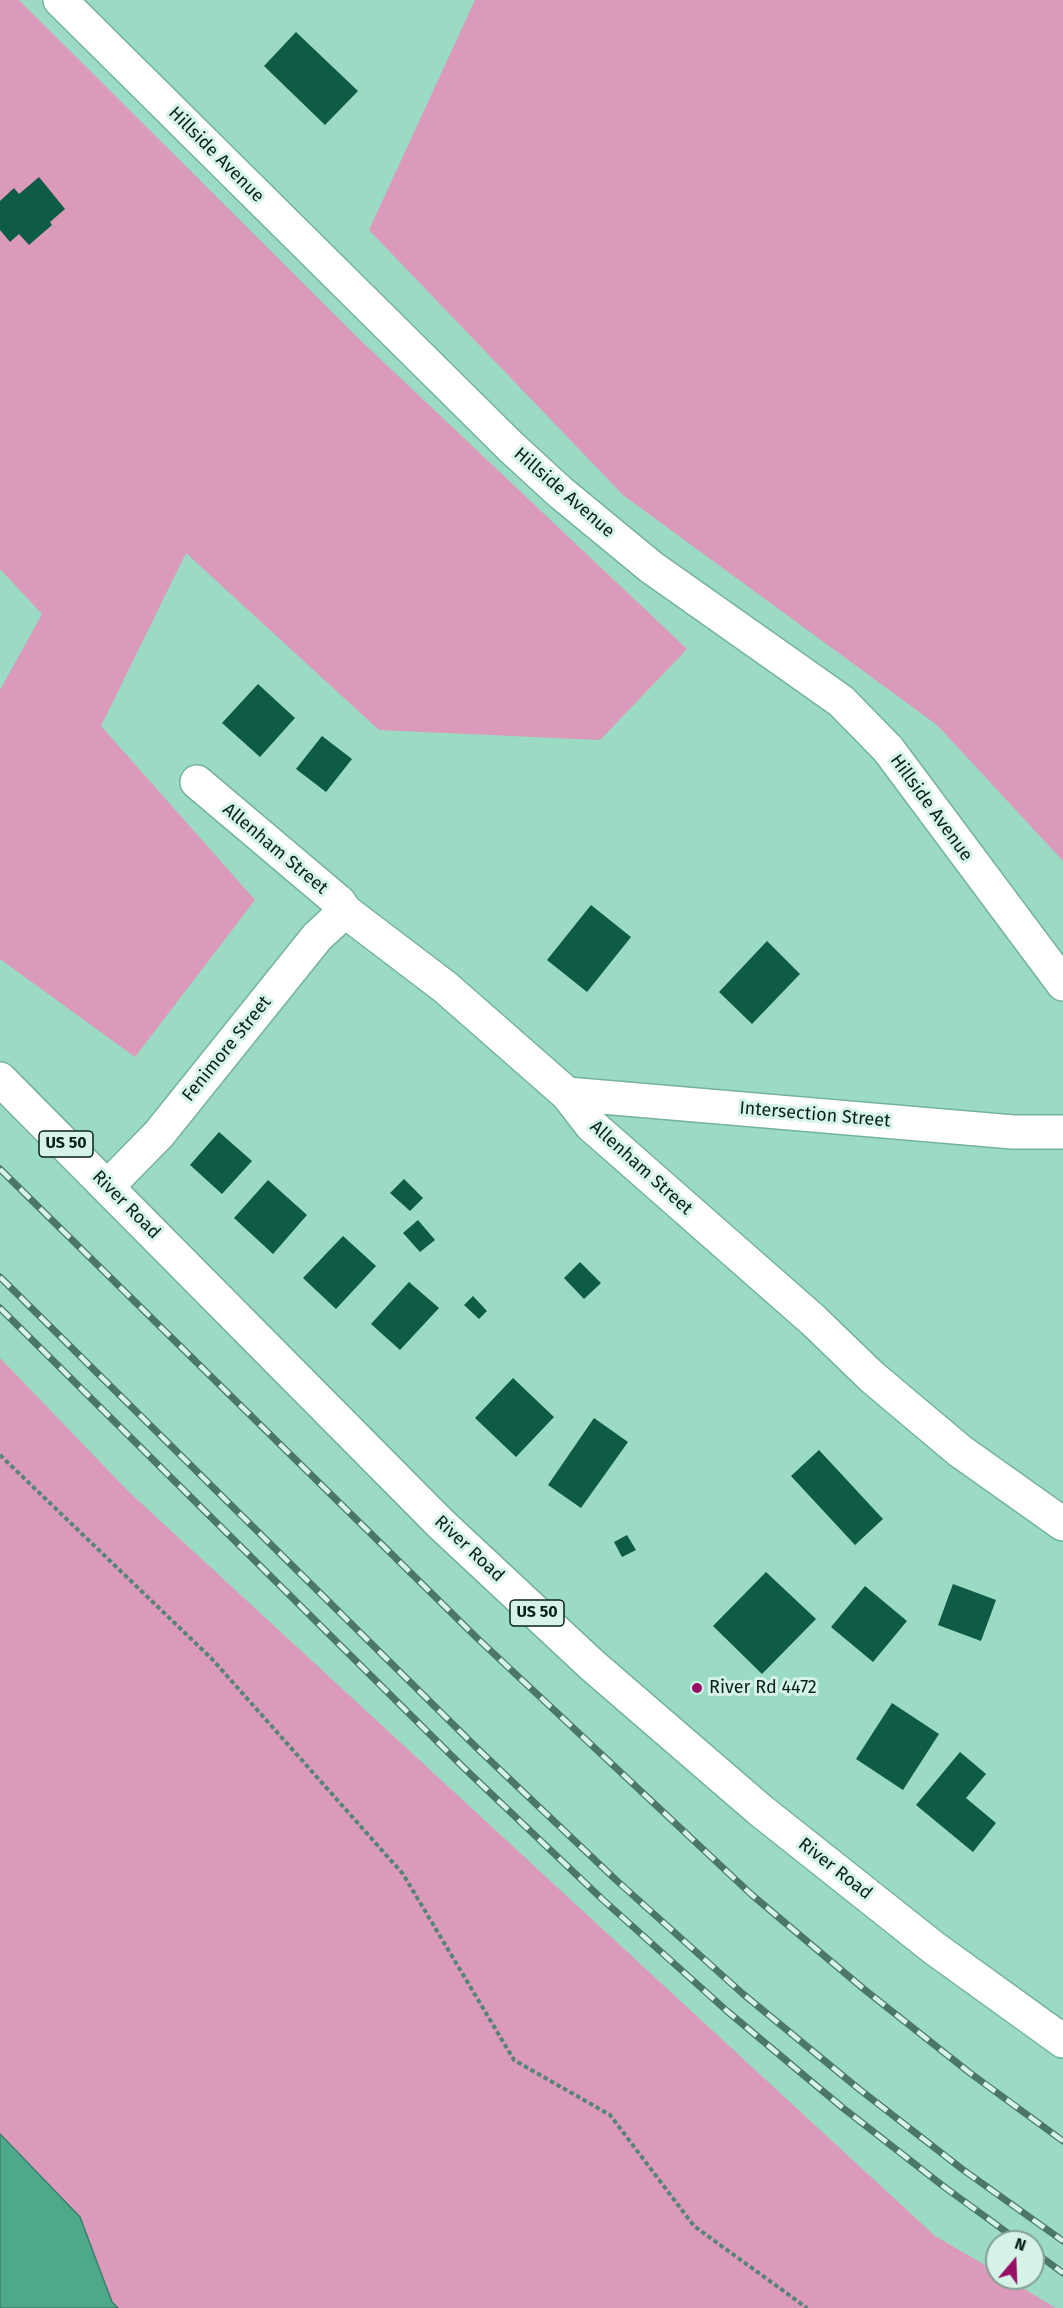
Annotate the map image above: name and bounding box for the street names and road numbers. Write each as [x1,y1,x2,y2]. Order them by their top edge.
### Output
street label: Hillside Avenue [164,103,268,207]
street label: Hillside Avenue [509,443,619,543]
street label: Hillside Avenue [885,751,977,865]
street label: Allenham Street [218,799,332,899]
street label: Fenimore Street [178,992,276,1106]
street label: Intersection Street [739,1098,891,1132]
street label: Allenham Street [585,1116,697,1220]
road number: US 50 [39,1131,93,1157]
street label: River Road [87,1166,165,1244]
street label: River Road [430,1511,508,1587]
road number: US 50 [510,1600,564,1626]
street label: River Road [794,1833,876,1905]

